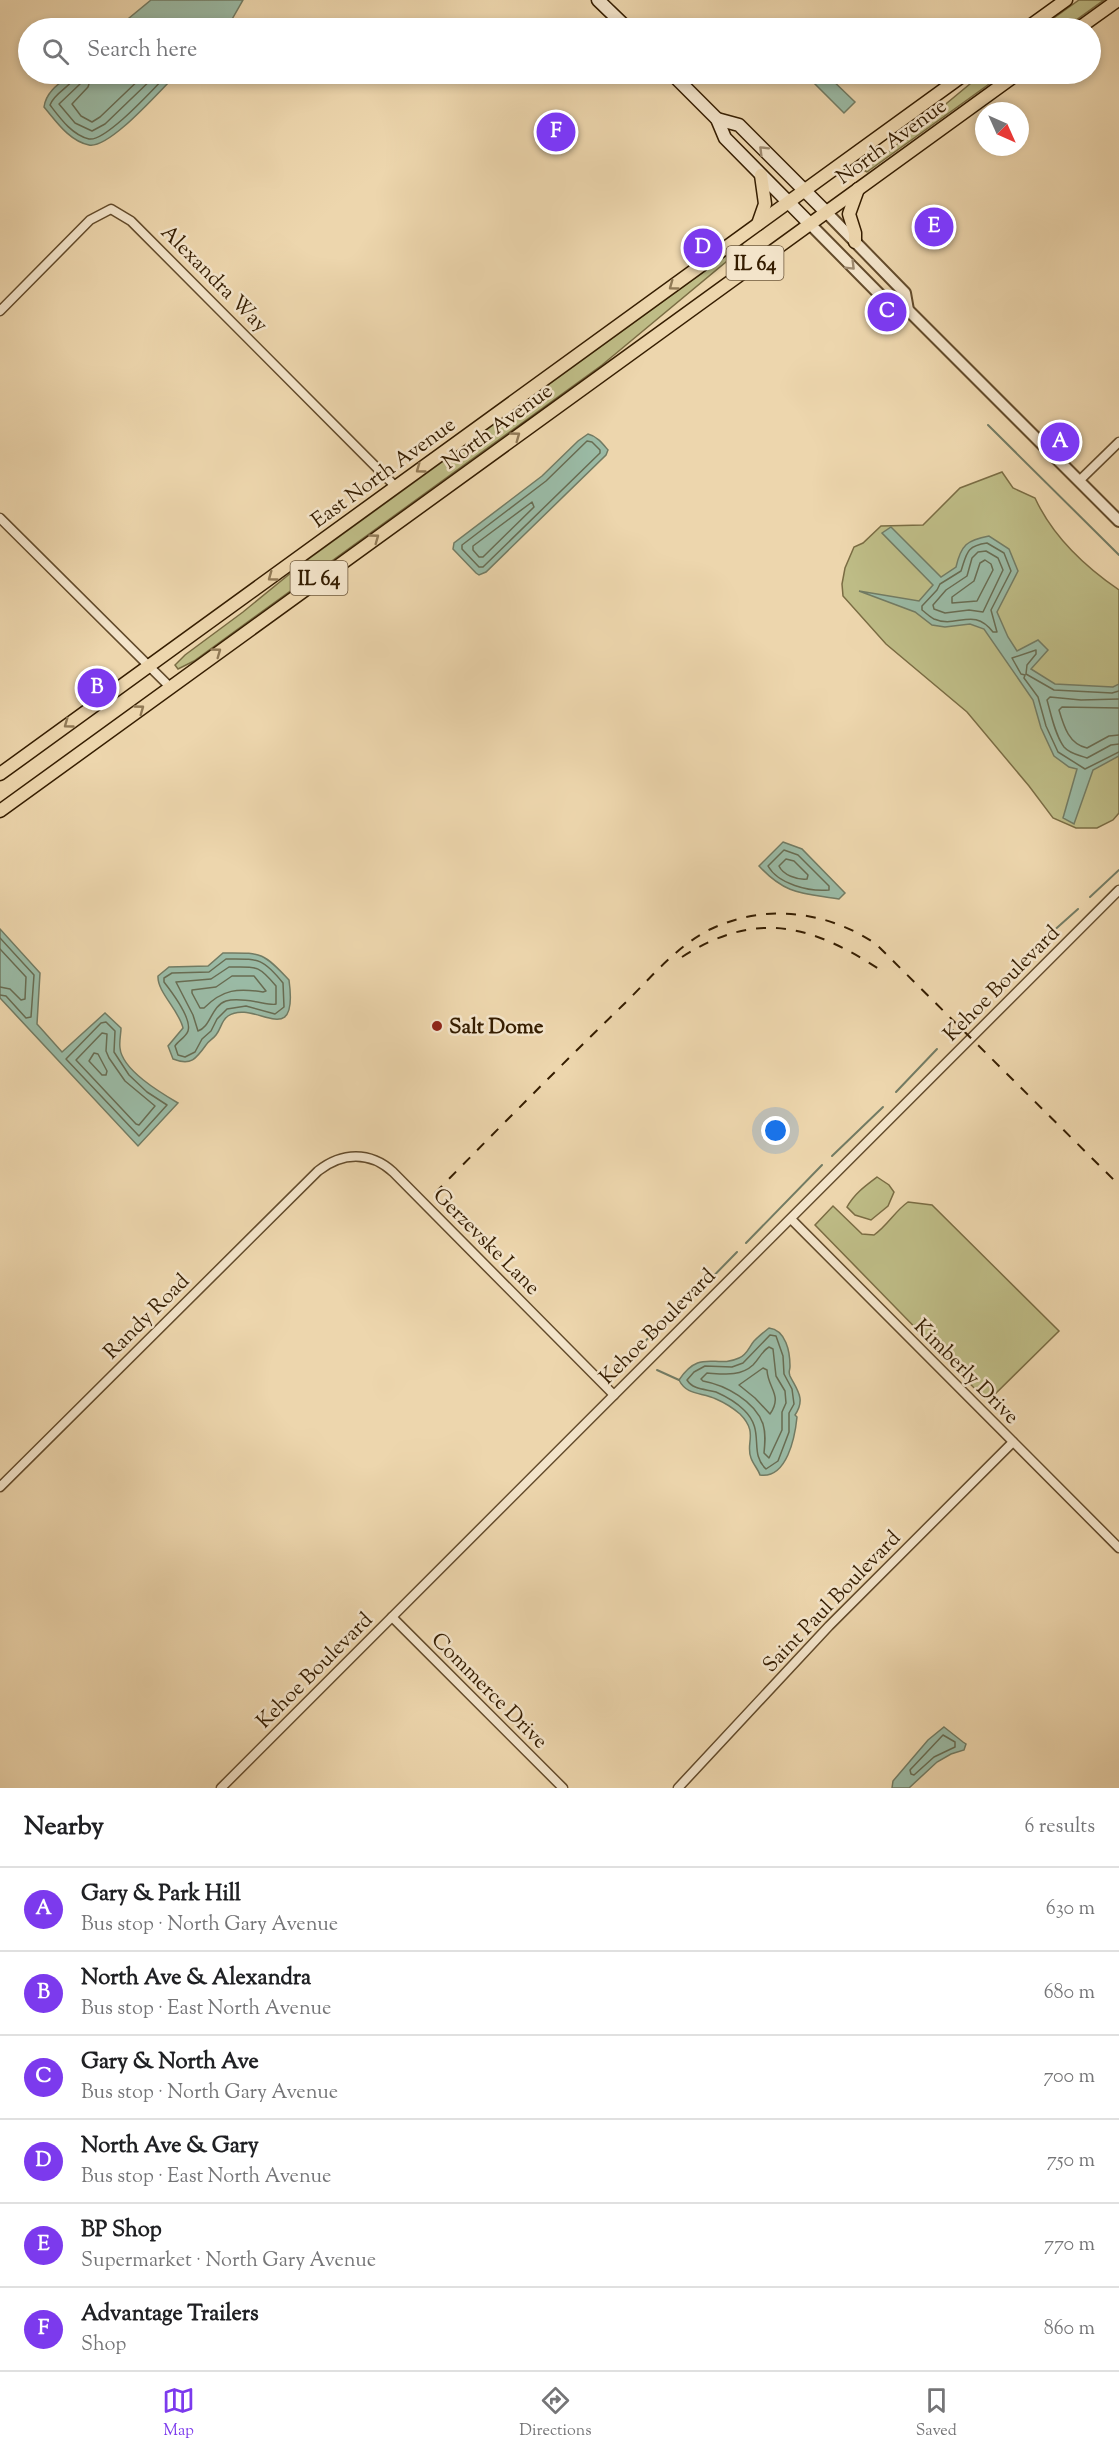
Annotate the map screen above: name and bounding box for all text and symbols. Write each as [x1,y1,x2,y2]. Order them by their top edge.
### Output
search box [18,18,1101,84]
icon: search [39,35,72,68]
text: Search here [87,35,197,67]
street label: North Avenue [831,92,954,193]
north arrow [975,102,1029,156]
pin: F [536,110,576,154]
one-way arrow [760,147,771,158]
pin: E [914,204,954,250]
street label: Alexandra Way [153,219,275,340]
pin: D [684,226,722,270]
road number: IL 64 [726,246,783,280]
one-way arrow [843,258,854,269]
one-way arrow [668,279,679,290]
pin: C [868,290,906,334]
street label: North Avenue [437,377,560,478]
street label: East North Avenue [306,411,463,536]
pin: A [1040,420,1080,464]
one-way arrow [510,432,521,443]
one-way arrow [416,461,427,472]
one-way arrow [369,534,380,545]
road number: IL 64 [290,561,348,595]
one-way arrow [267,570,278,581]
one-way arrow [211,649,222,660]
pin: B [78,666,116,710]
one-way arrow [133,705,144,716]
one-way arrow [64,717,75,728]
street label: Kehoe Boulevard [937,919,1068,1049]
place label: Salt Dome [449,1013,544,1043]
marker: Salt Dome [430,1019,444,1033]
your location [761,1116,790,1145]
street label: Gerzevske Lane [425,1182,546,1303]
street label: Kehoe Boulevard [593,1262,724,1392]
street label: Randy Road [98,1268,197,1367]
street label: Kimberly Drive [906,1313,1025,1432]
street label: Saint Paul Boulevard [757,1524,908,1680]
street label: Kehoe Boulevard [250,1606,381,1736]
street label: Commerce Drive [423,1626,554,1757]
text: Nearby [24,1809,104,1846]
text: 6 results [1025,1813,1095,1842]
text: Gary & Park Hill [81,1879,241,1911]
text: A [35,1895,52,1924]
text: 630 m [1046,1895,1095,1924]
text: Bus stop · North Gary Avenue [81,1911,338,1940]
text: North Ave & Alexandra [81,1963,311,1995]
text: B [37,1979,50,2008]
text: 680 m [1044,1979,1095,2008]
text: Bus stop · East North Avenue [81,1995,331,2024]
text: Gary & North Ave [81,2047,259,2079]
text: C [35,2063,52,2092]
text: 700 m [1043,2063,1095,2092]
text: Bus stop · North Gary Avenue [81,2079,338,2108]
text: North Ave & Gary [81,2131,259,2163]
text: D [36,2147,51,2176]
text: 750 m [1047,2147,1095,2176]
text: Bus stop · East North Avenue [81,2163,331,2192]
text: BP Shop [81,2215,162,2247]
text: E [37,2231,50,2260]
text: 770 m [1044,2231,1095,2260]
text: Supermarket · North Gary Avenue [81,2247,376,2276]
text: Advantage Trailers [81,2299,259,2331]
text: F [38,2315,49,2344]
text: 860 m [1044,2315,1095,2344]
text: Shop [81,2331,126,2360]
tab: Map [162,2384,195,2443]
tab: Directions [519,2384,592,2443]
tab: Saved [916,2384,957,2443]

